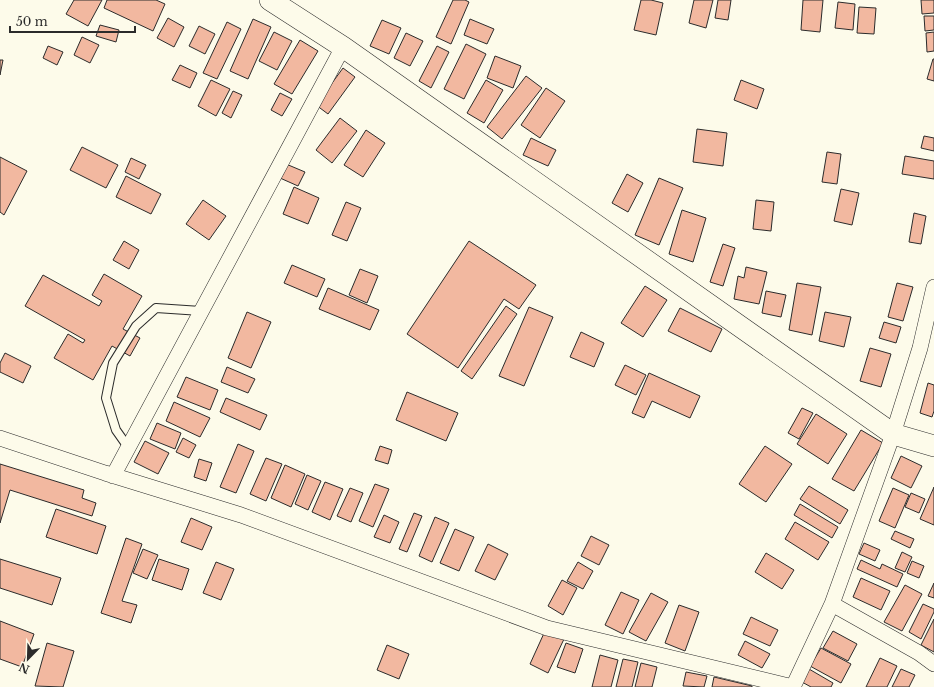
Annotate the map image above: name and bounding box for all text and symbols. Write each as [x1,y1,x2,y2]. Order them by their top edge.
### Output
scale bar [10,8,135,34]
text: 50 m [16,14,48,29]
north arrow [8,639,48,679]
text: N [16,659,32,677]

